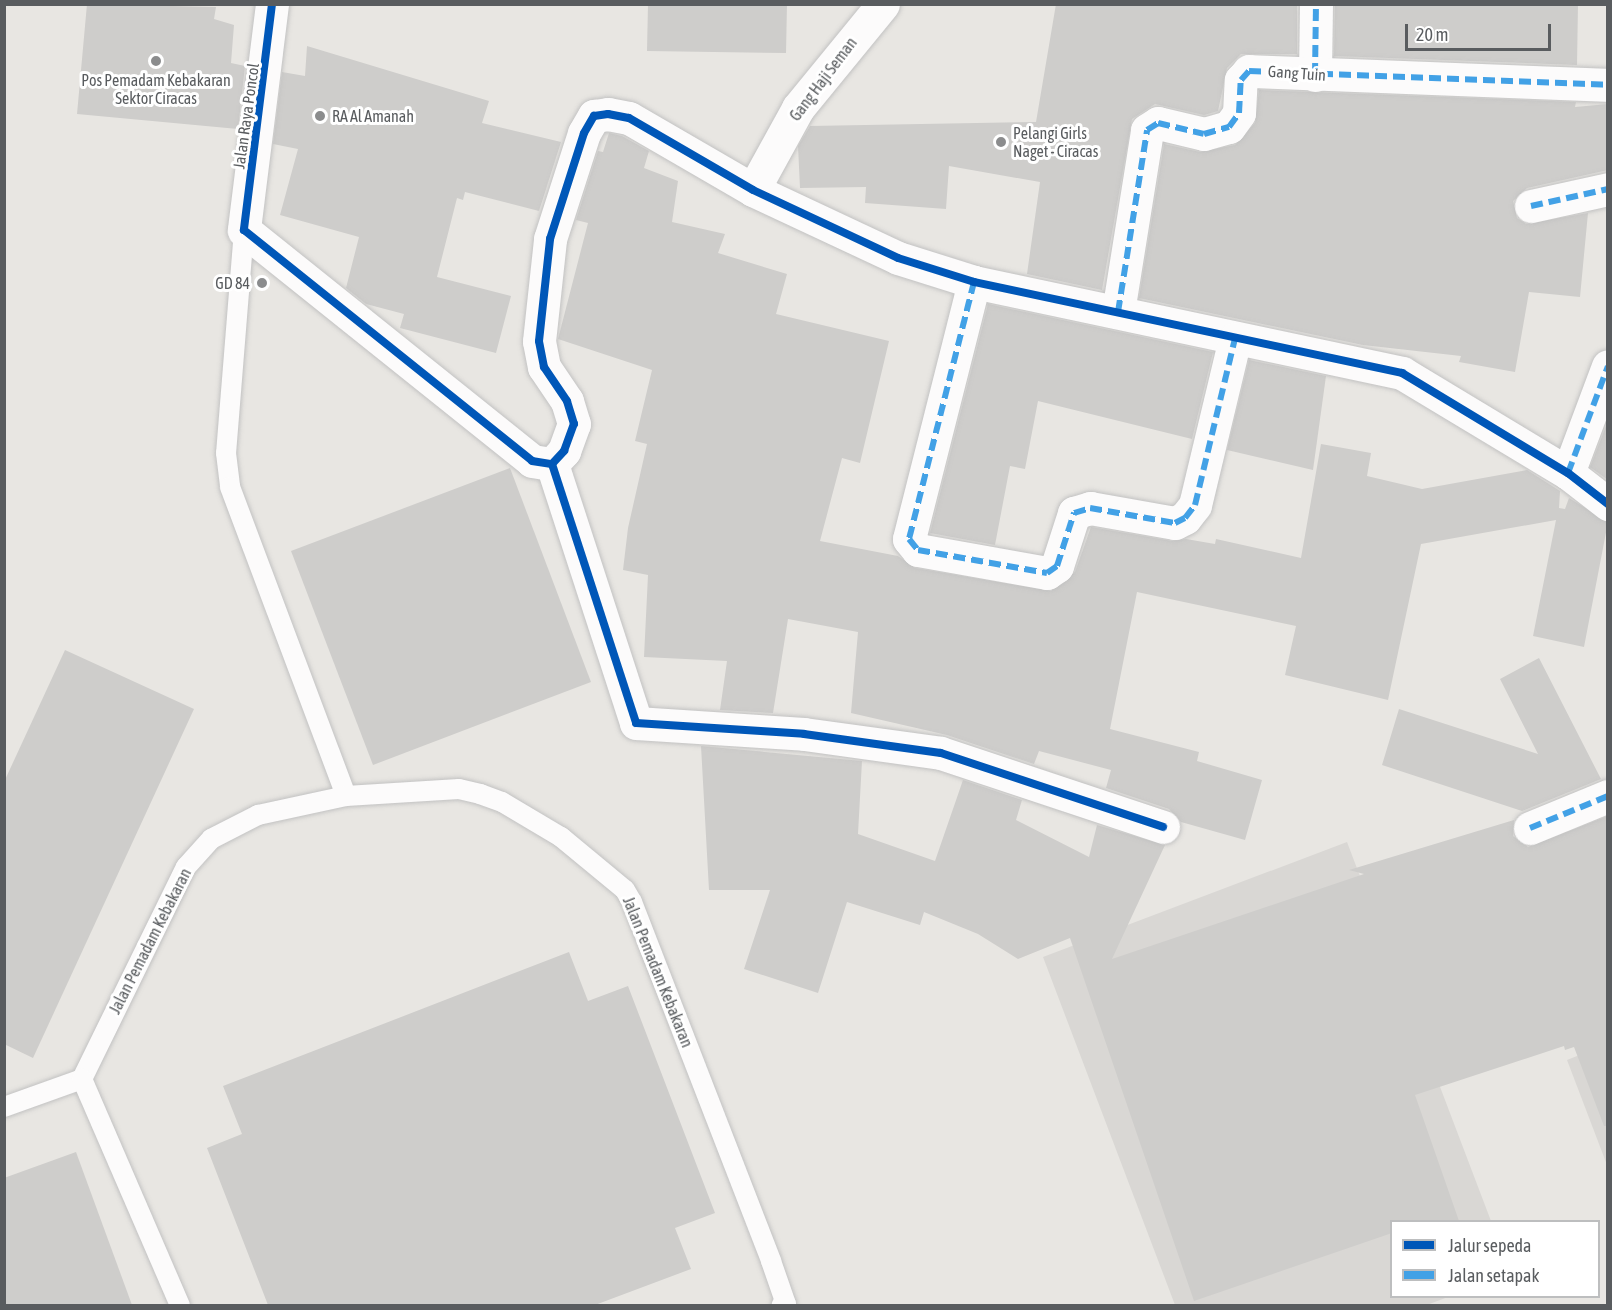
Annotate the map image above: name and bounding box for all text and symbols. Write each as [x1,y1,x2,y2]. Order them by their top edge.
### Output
scale bar [1408,12,1554,50]
text: 20 m [1416,24,1448,45]
street label: Gang Haji Seman [785,33,861,125]
marker: Pos Pemadam Kebakaran Sektor Ciracas [149,54,163,68]
street label: Gang Tuin [1267,61,1327,85]
street label: Jalan Raya Poncol [229,62,263,170]
place label: Pos Pemadam Kebakaran Sektor Ciracas [81,70,231,108]
place label: RA Al Amanah [332,106,414,126]
marker: RA Al Amanah [313,109,327,123]
place label: Pelangi Girls Naget - Ciracas [1013,123,1098,161]
marker: Pelangi Girls Naget - Ciracas [994,135,1008,149]
place label: GD 84 [215,273,250,293]
marker: GD 84 [255,276,269,290]
street label: Jalan Pemadam Kebakaran [105,865,195,1017]
street label: Jalan Pemadam Kebakaran [619,894,697,1050]
legend [1390,1220,1600,1298]
text: Jalur sepeda [1448,1235,1531,1256]
text: Jalan setapak [1448,1265,1539,1286]

